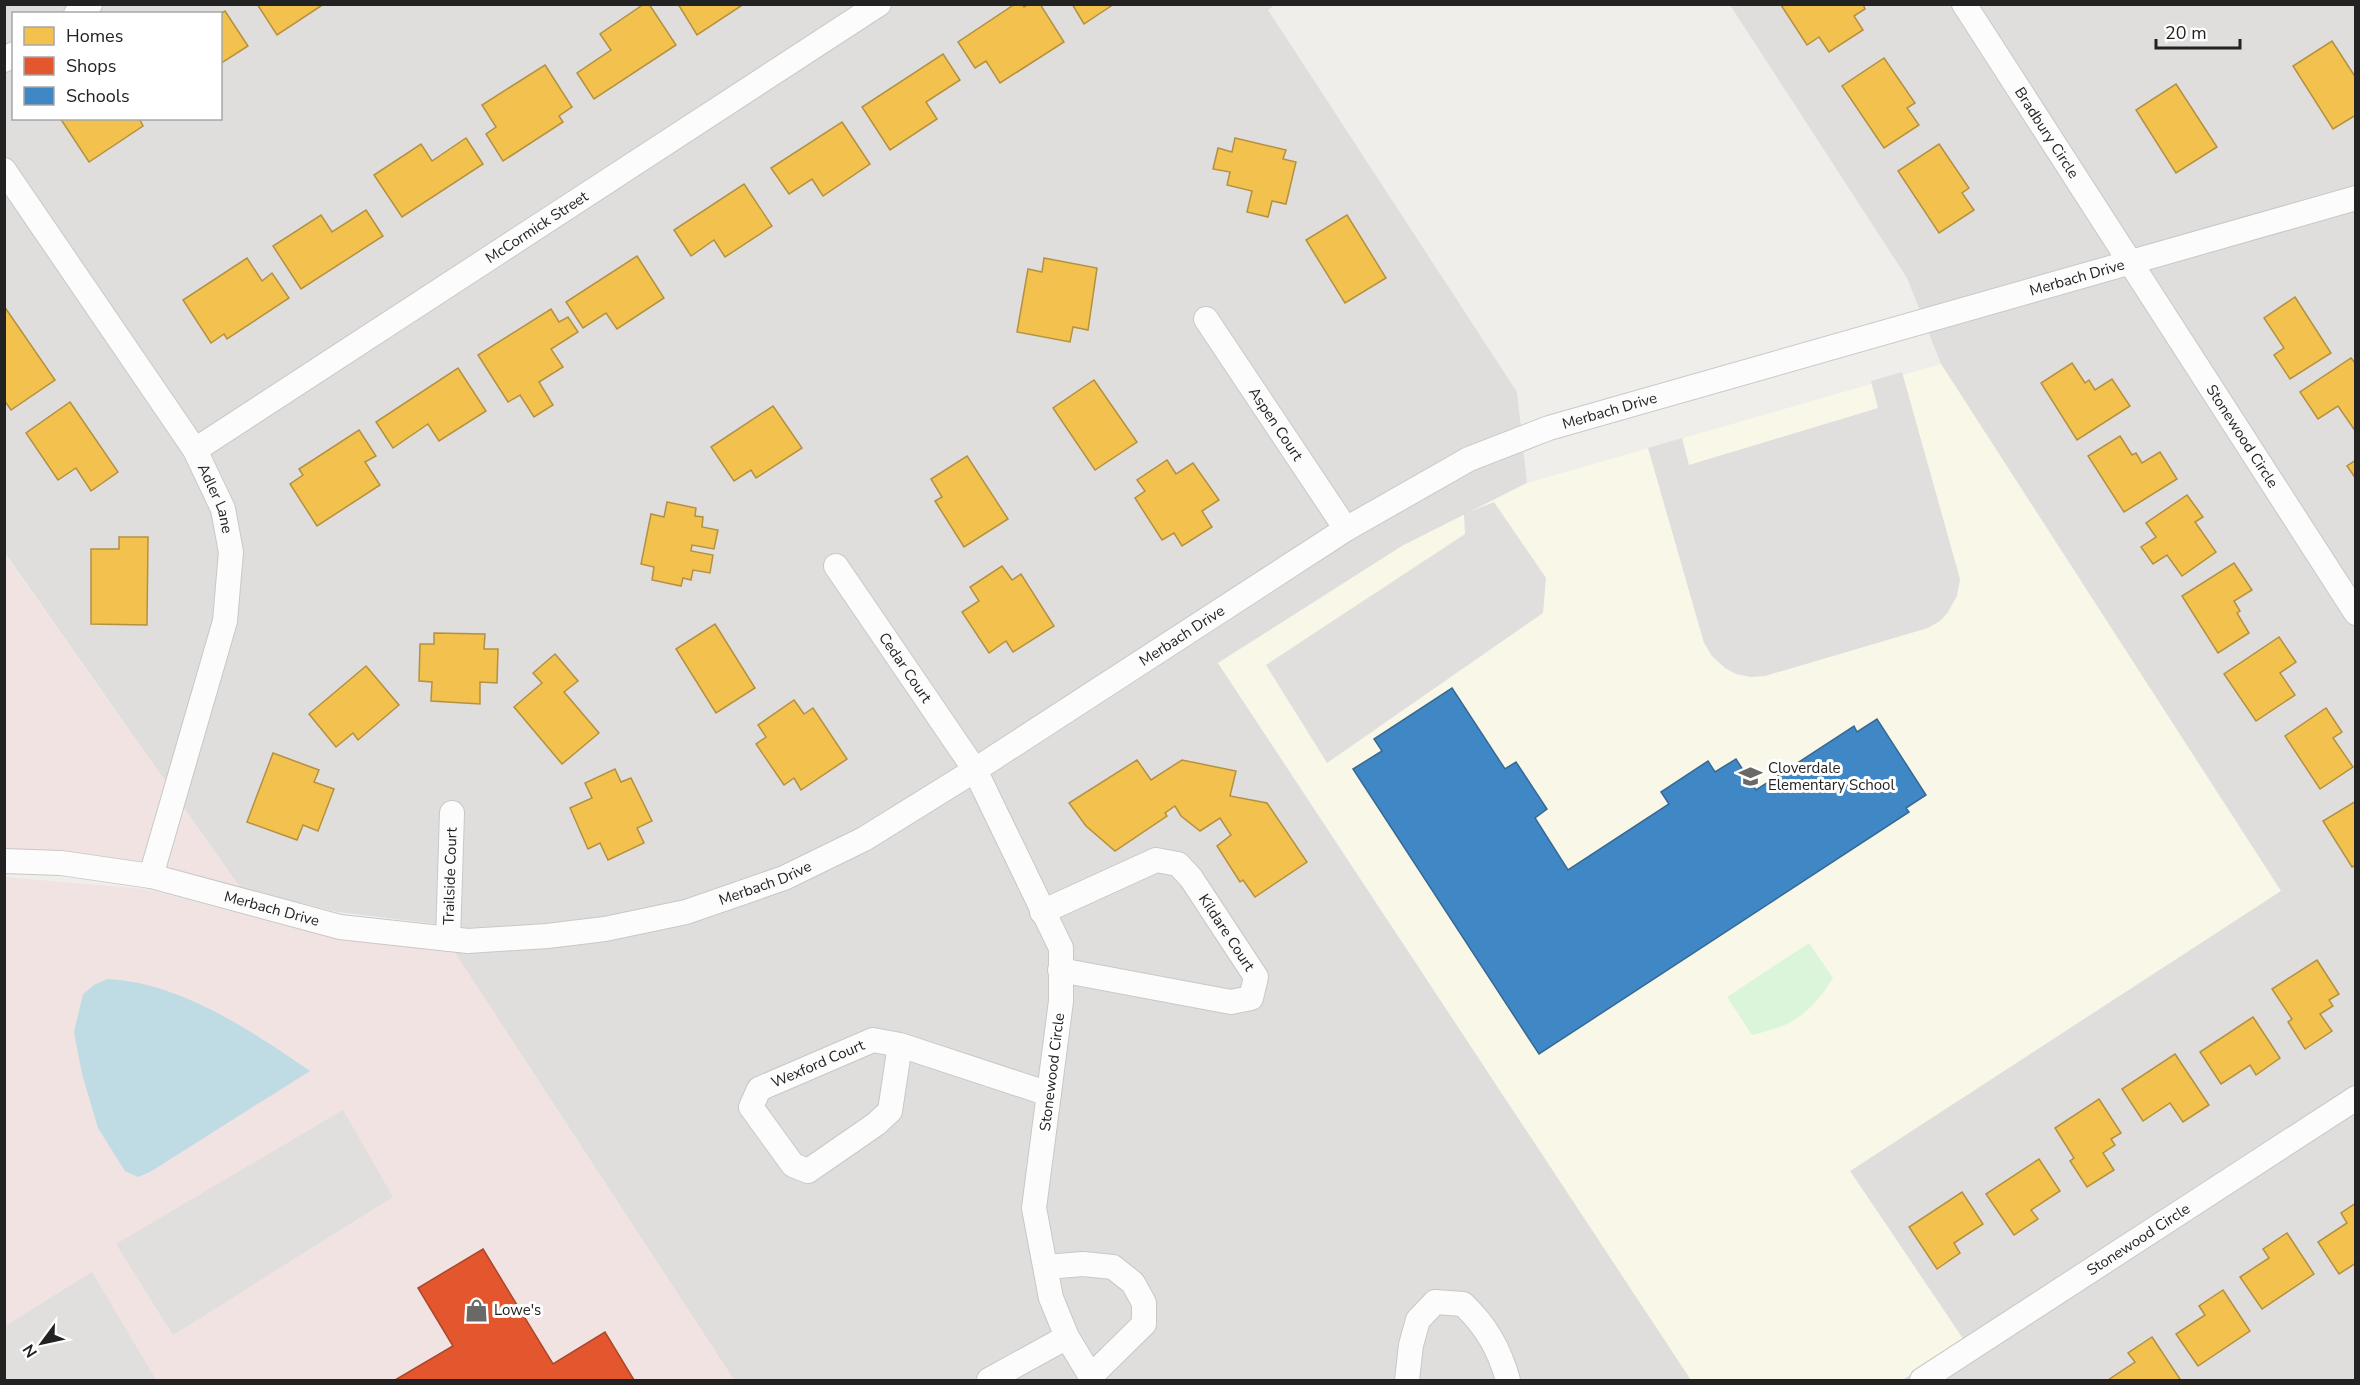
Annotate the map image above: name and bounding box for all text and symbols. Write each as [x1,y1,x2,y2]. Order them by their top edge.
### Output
legend [12,12,222,120]
scale bar [2156,12,2240,50]
text: 20 m [2165,21,2207,45]
text: Homes [66,24,123,48]
text: Shops [66,54,116,78]
street label: Bradbury Circle [2010,83,2084,182]
text: Schools [66,84,130,108]
street label: McCormick Street [482,186,593,268]
street label: Merbach Drive [2027,254,2127,301]
street label: Stonewood Circle [2202,381,2283,492]
street label: Aspen Court [1244,383,1308,465]
street label: Merbach Drive [1560,388,1659,434]
street label: Adler Lane [193,460,237,535]
street label: Merbach Drive [1135,601,1228,671]
street label: Cedar Court [874,629,937,707]
place label: Cloverdale Elementary School [1768,758,1895,795]
school or university icon: Cloverdale Elementary School [1737,764,1763,790]
street label: Trailside Court [438,826,462,925]
street label: Merbach Drive [716,856,815,910]
street label: Merbach Drive [222,886,322,931]
street label: Kildare Court [1194,890,1260,976]
street label: Stonewood Circle [1035,1012,1069,1132]
street label: Wexford Court [768,1035,868,1093]
street label: Stonewood Circle [2083,1199,2194,1280]
shop icon: Lowe's [463,1297,489,1323]
place label: Lowe's [494,1300,541,1320]
north arrow [12,1313,72,1373]
text: N [18,1340,43,1362]

